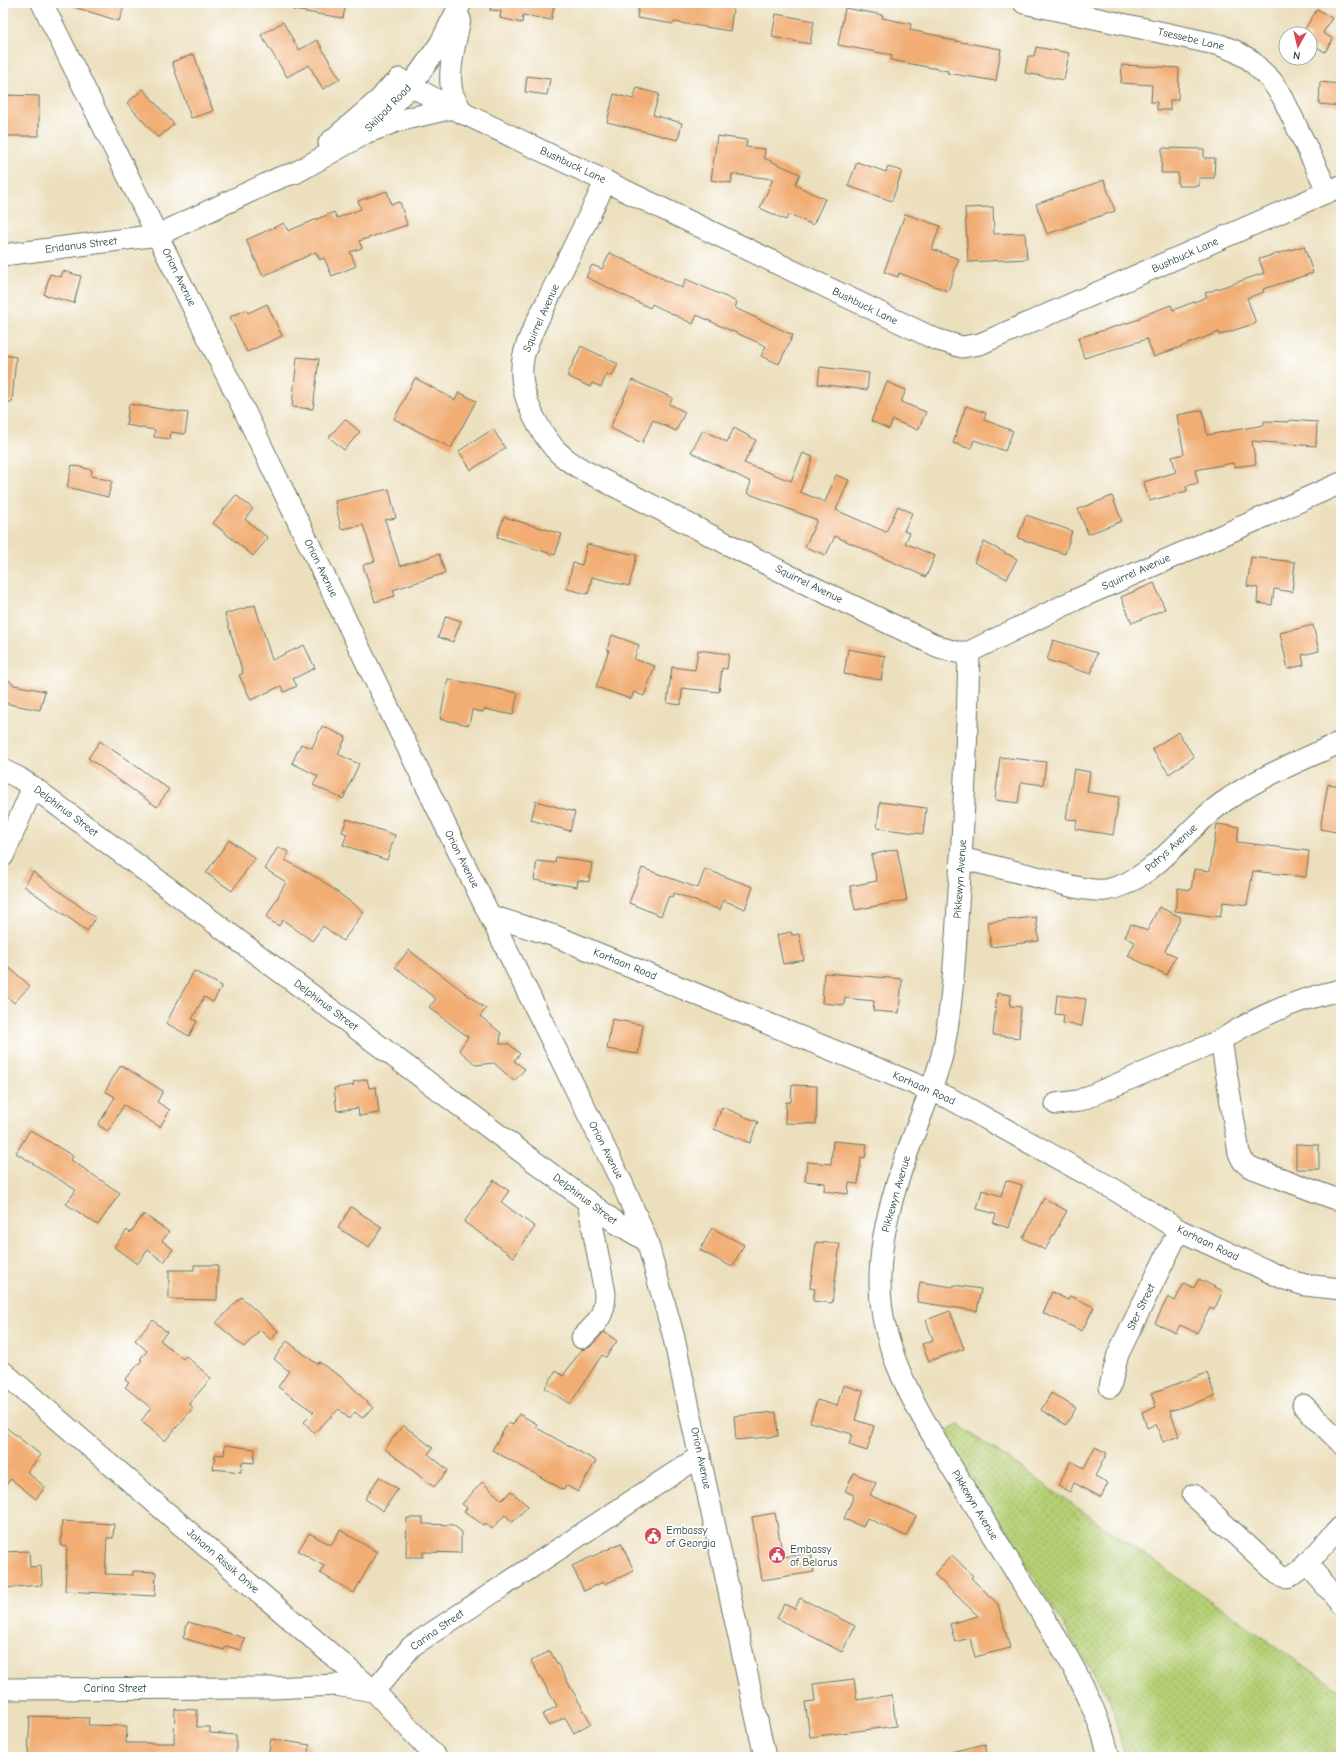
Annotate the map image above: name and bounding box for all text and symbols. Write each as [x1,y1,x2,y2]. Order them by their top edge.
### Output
street label: Tsessebe Lane [1156,25,1226,53]
north arrow [1278,26,1318,66]
text: N [1292,48,1301,62]
street label: Skilpad Road [362,81,414,134]
street label: Bushbuck Lane [538,144,608,186]
street label: Eridanus Street [44,234,119,256]
street label: Bushbuck Lane [1150,234,1221,275]
street label: Orion Avenue [159,246,199,309]
street label: Squirrel Avenue [520,281,562,354]
street label: Bushbuck Lane [830,285,900,328]
street label: Orion Avenue [301,537,341,600]
street label: Squirrel Avenue [1100,551,1173,593]
street label: Squirrel Avenue [773,562,845,606]
street label: Delphinus Street [32,783,101,840]
street label: Patrys Avenue [1142,821,1200,875]
street label: Orion Avenue [442,828,482,890]
street label: Pikkewyn Avenue [951,838,969,919]
street label: Korhaan Road [591,945,659,983]
street label: Delphinus Street [292,977,361,1034]
street label: Korhaan Road [891,1068,957,1108]
street label: Orion Avenue [586,1119,626,1181]
street label: Pikkewyn Avenue [879,1154,913,1234]
street label: Delphinus Street [551,1171,620,1228]
street label: Korhaan Road [1175,1222,1241,1264]
street label: Ster Street [1124,1281,1158,1332]
street label: Orion Avenue [688,1426,714,1491]
street label: Pikkewyn Avenue [949,1468,1001,1543]
place label: Embassy of Georgia [666,1524,716,1550]
street label: Johann Rissik Drive [184,1526,262,1596]
public building icon: Embassy of Georgia [643,1526,663,1546]
place label: Embassy of Belarus [790,1543,838,1569]
public building icon: Embassy of Belarus [767,1545,787,1565]
street label: Carina Street [408,1606,467,1653]
street label: Carina Street [84,1682,147,1695]

